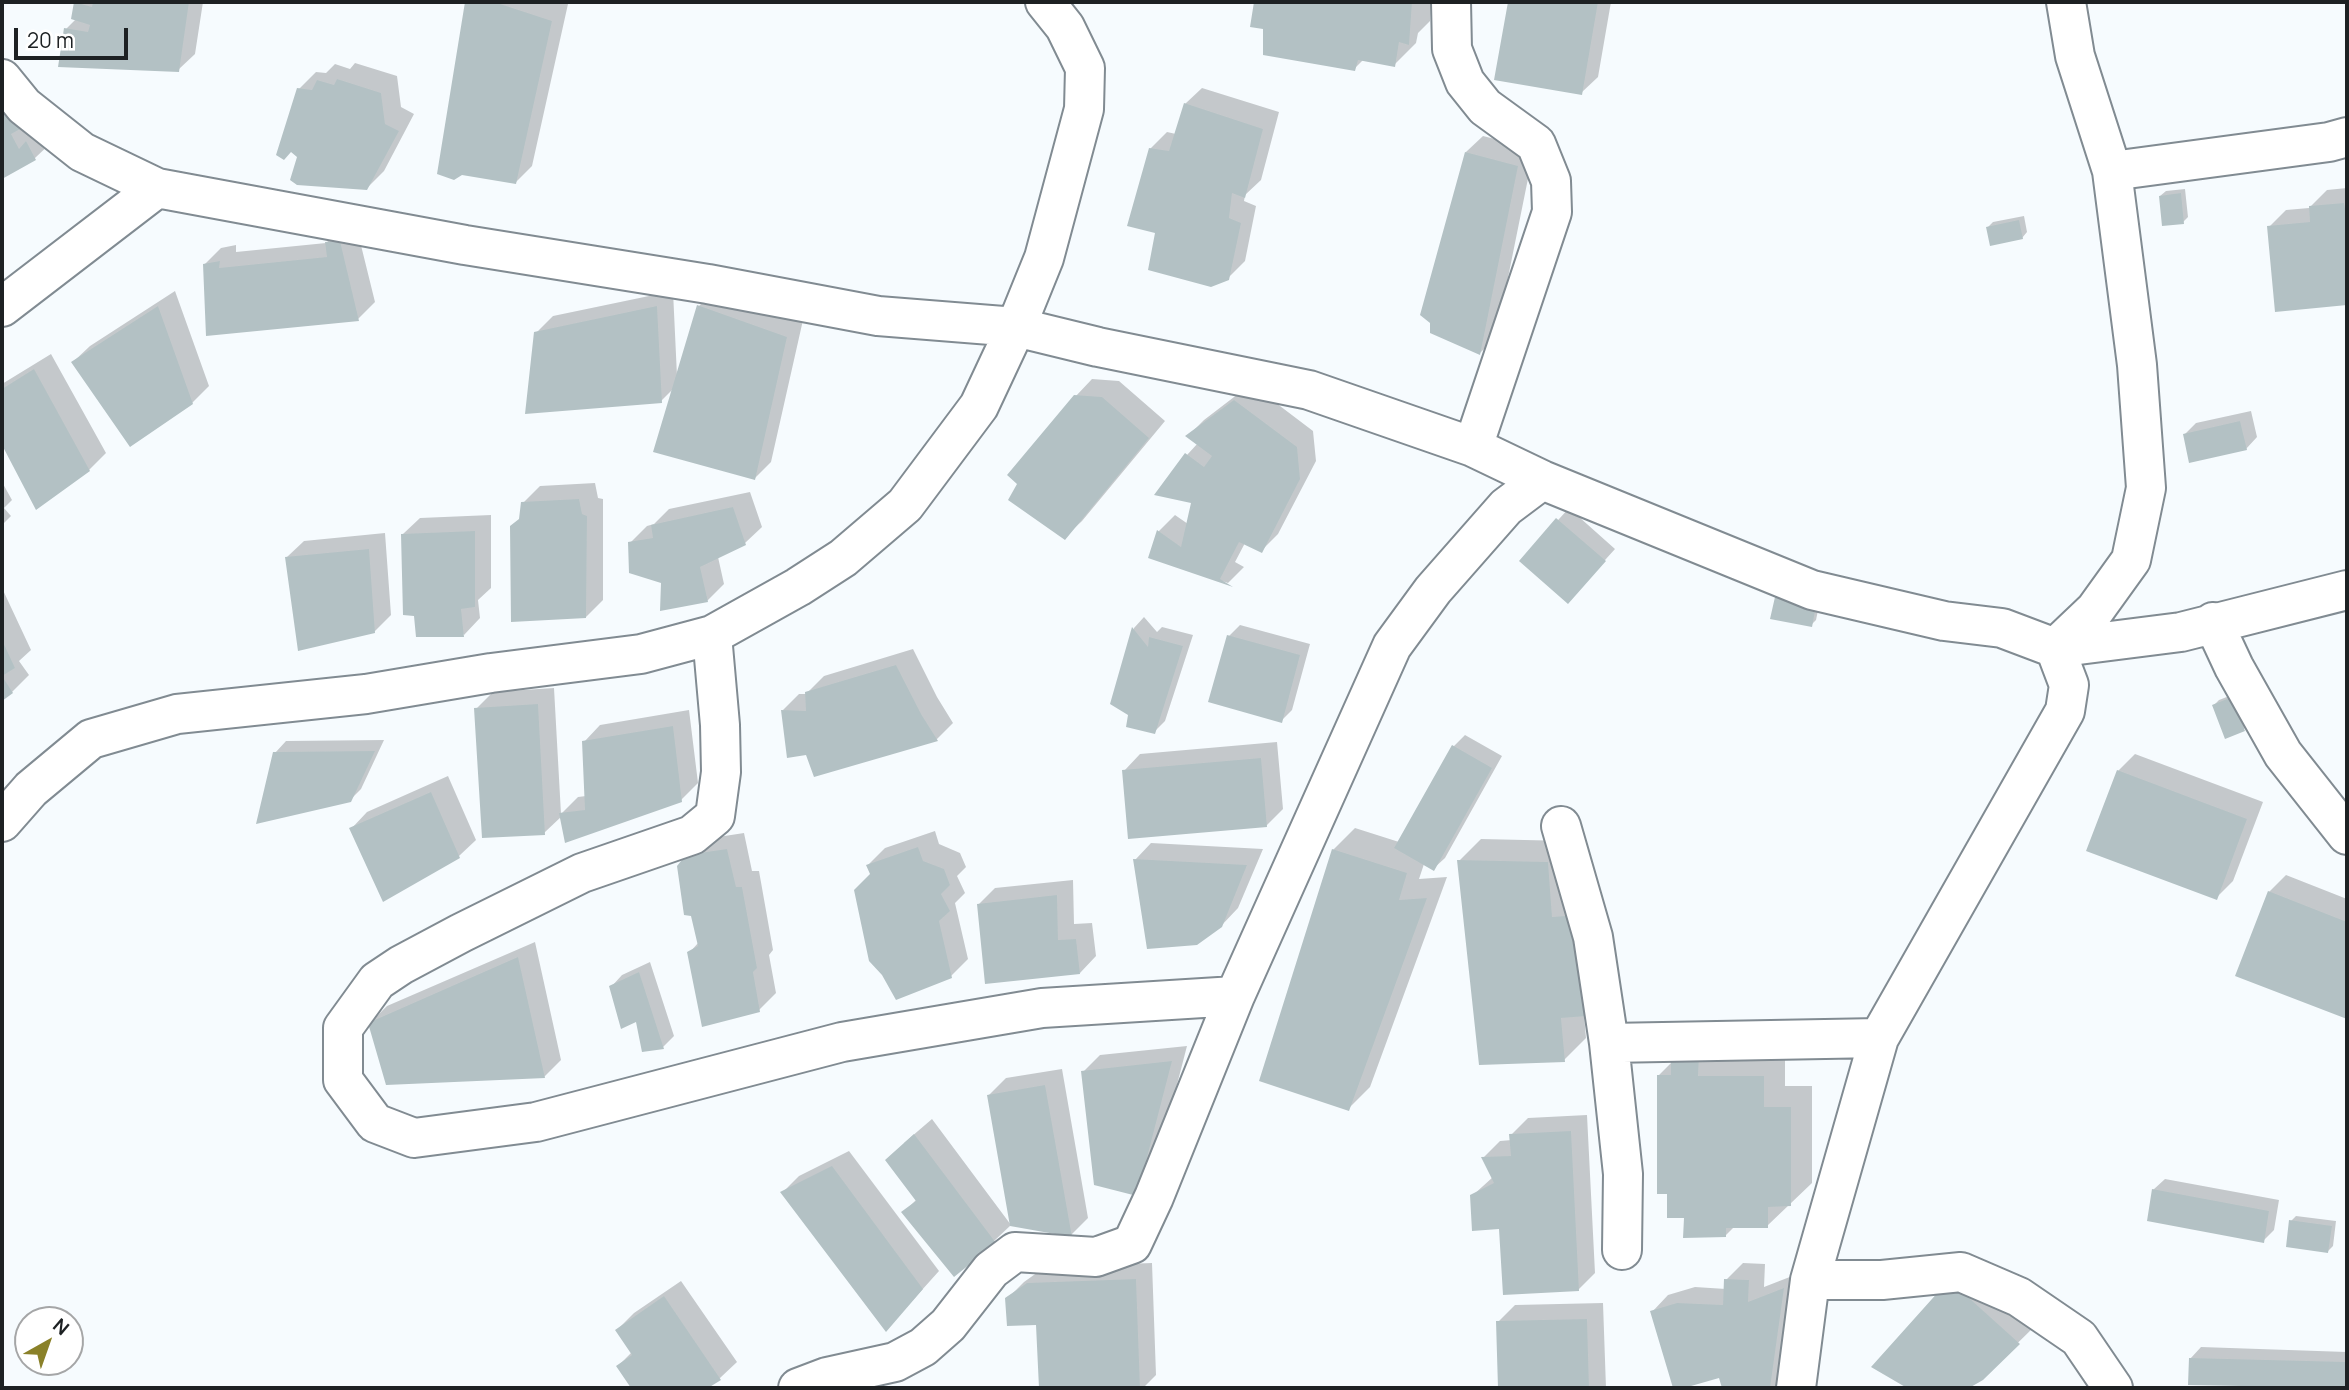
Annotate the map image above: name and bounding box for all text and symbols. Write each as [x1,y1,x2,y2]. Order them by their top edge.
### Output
scale bar [18,14,131,58]
text: 20 m [27,26,74,54]
north arrow [14,1306,84,1376]
text: N [48,1312,75,1341]

